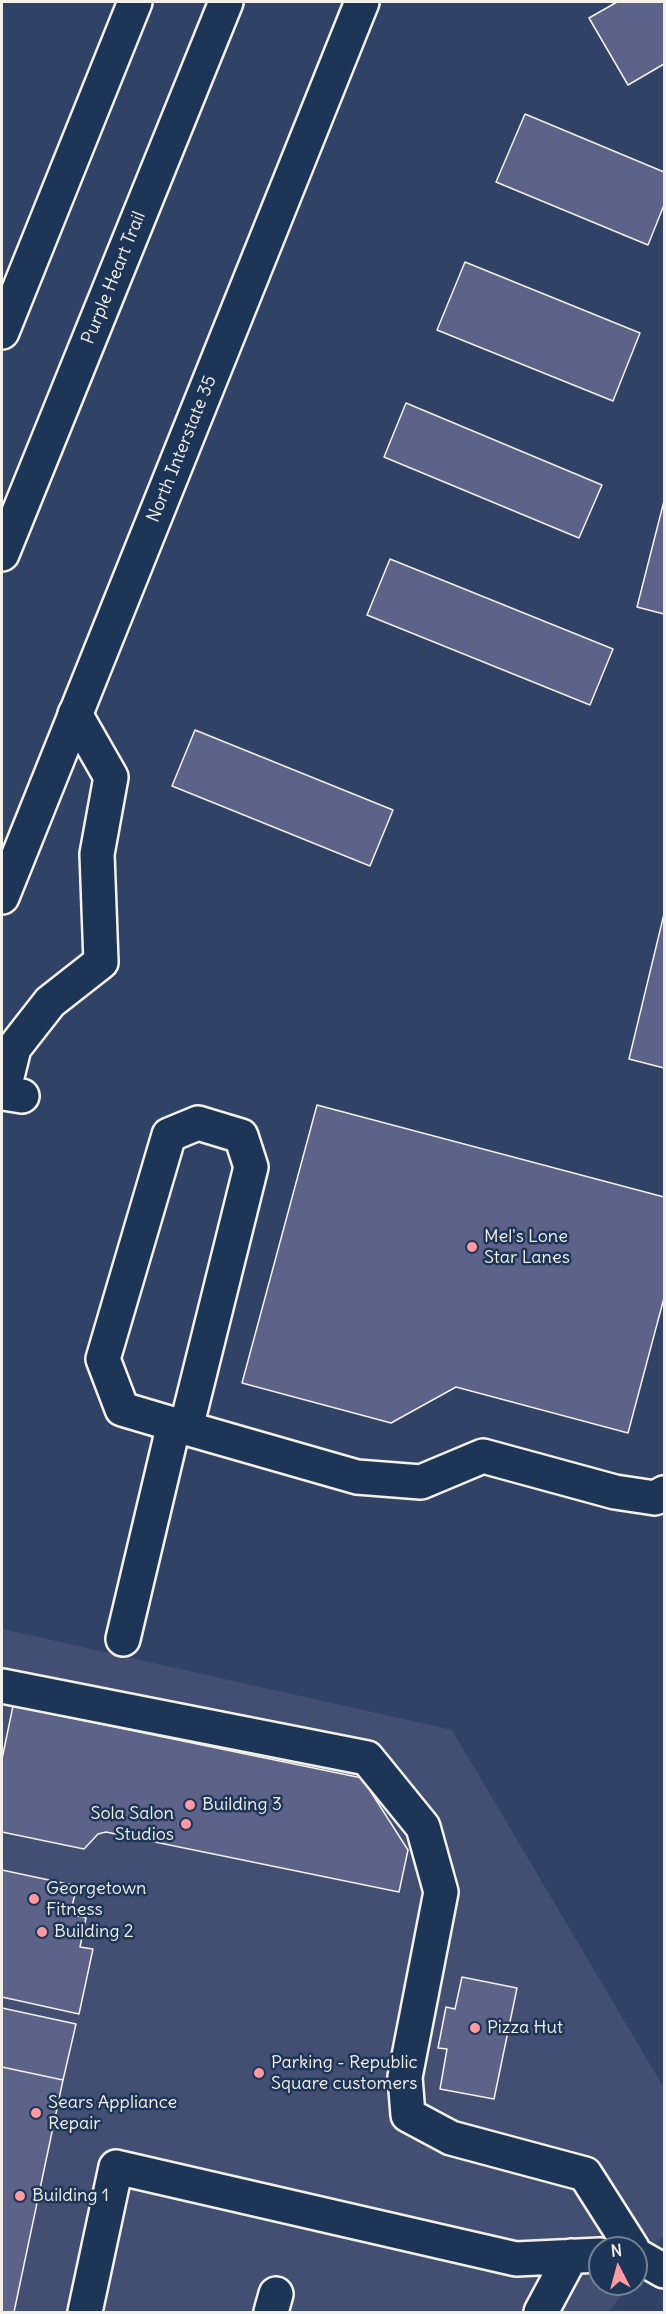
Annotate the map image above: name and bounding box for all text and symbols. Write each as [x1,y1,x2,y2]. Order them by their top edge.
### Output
street label: Purple Heart Trail [78,209,150,347]
street label: North Interstate 35 [143,372,221,526]
place label: Mel's Lone Star Lanes [484,1226,570,1268]
marker: Mel's Lone Star Lanes [465,1240,479,1254]
place label: Building 3 [202,1794,282,1816]
marker: Building 3 [183,1798,197,1812]
place label: Sola Salon Studios [90,1803,174,1846]
marker: Sola Salon Studios [179,1817,193,1831]
place label: Georgetown Fitness [46,1878,146,1920]
marker: Georgetown Fitness [27,1892,41,1906]
place label: Building 2 [54,1921,134,1943]
marker: Building 2 [35,1925,49,1939]
place label: Pizza Hut [487,2017,563,2039]
marker: Pizza Hut [468,2021,482,2035]
place label: Parking - Republic Square customers [271,2052,418,2094]
marker: Parking - Republic Square customers [252,2066,266,2080]
place label: Sears Appliance Repair [48,2092,177,2134]
marker: Sears Appliance Repair [29,2106,43,2120]
place label: Building 1 [32,2185,109,2207]
marker: Building 1 [13,2189,27,2203]
north arrow [588,2236,648,2296]
text: N [610,2240,623,2261]

